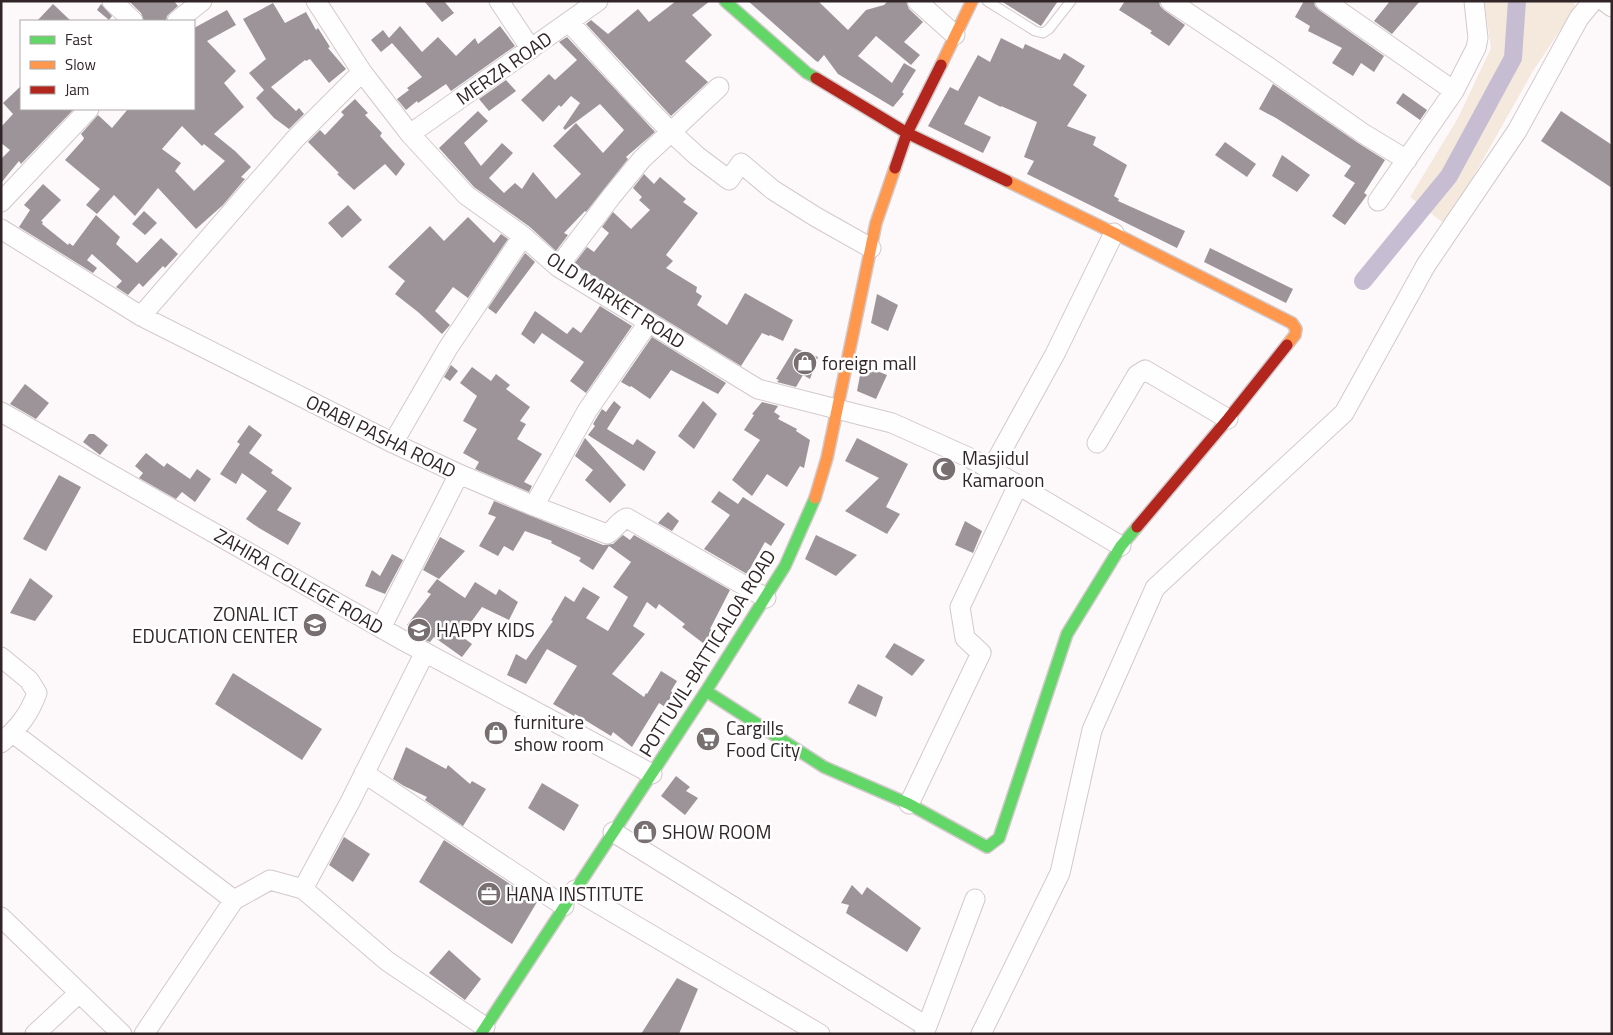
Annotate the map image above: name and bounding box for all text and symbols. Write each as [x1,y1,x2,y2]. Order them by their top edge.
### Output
legend [20,20,195,110]
street label: MERZA ROAD [450,24,558,111]
text: Fast [65,28,93,51]
text: Slow [65,53,96,76]
text: Jam [65,78,89,101]
street label: OLD MARKET ROAD [541,244,691,355]
place label: foreign mall [822,348,917,377]
shop icon: foreign mall [792,350,818,376]
street label: ORABI PASHA ROAD [301,387,461,485]
place label: Masjidul Kamaroon [962,443,1044,494]
mosque icon: Masjidul Kamaroon [931,456,957,482]
street label: ZAHIRA COLLEGE ROAD [209,520,389,641]
street label: POTTUVIL-BATTICALOA ROAD [631,543,782,762]
place label: ZONAL ICT EDUCATION CENTER [132,599,298,650]
school or university icon: ZONAL ICT EDUCATION CENTER [302,612,328,638]
place label: HAPPY KIDS [436,615,535,644]
school or university icon: HAPPY KIDS [406,617,432,643]
place label: furniture show room [514,707,604,758]
place label: Cargills Food City [726,713,800,764]
shop icon: furniture show room [483,720,509,746]
supermarket icon: Cargills Food City [695,726,721,752]
place label: SHOW ROOM [662,817,771,846]
shop icon: SHOW ROOM [632,819,658,845]
place label: HANA INSTITUTE [506,879,644,908]
office icon: HANA INSTITUTE [476,881,502,907]

